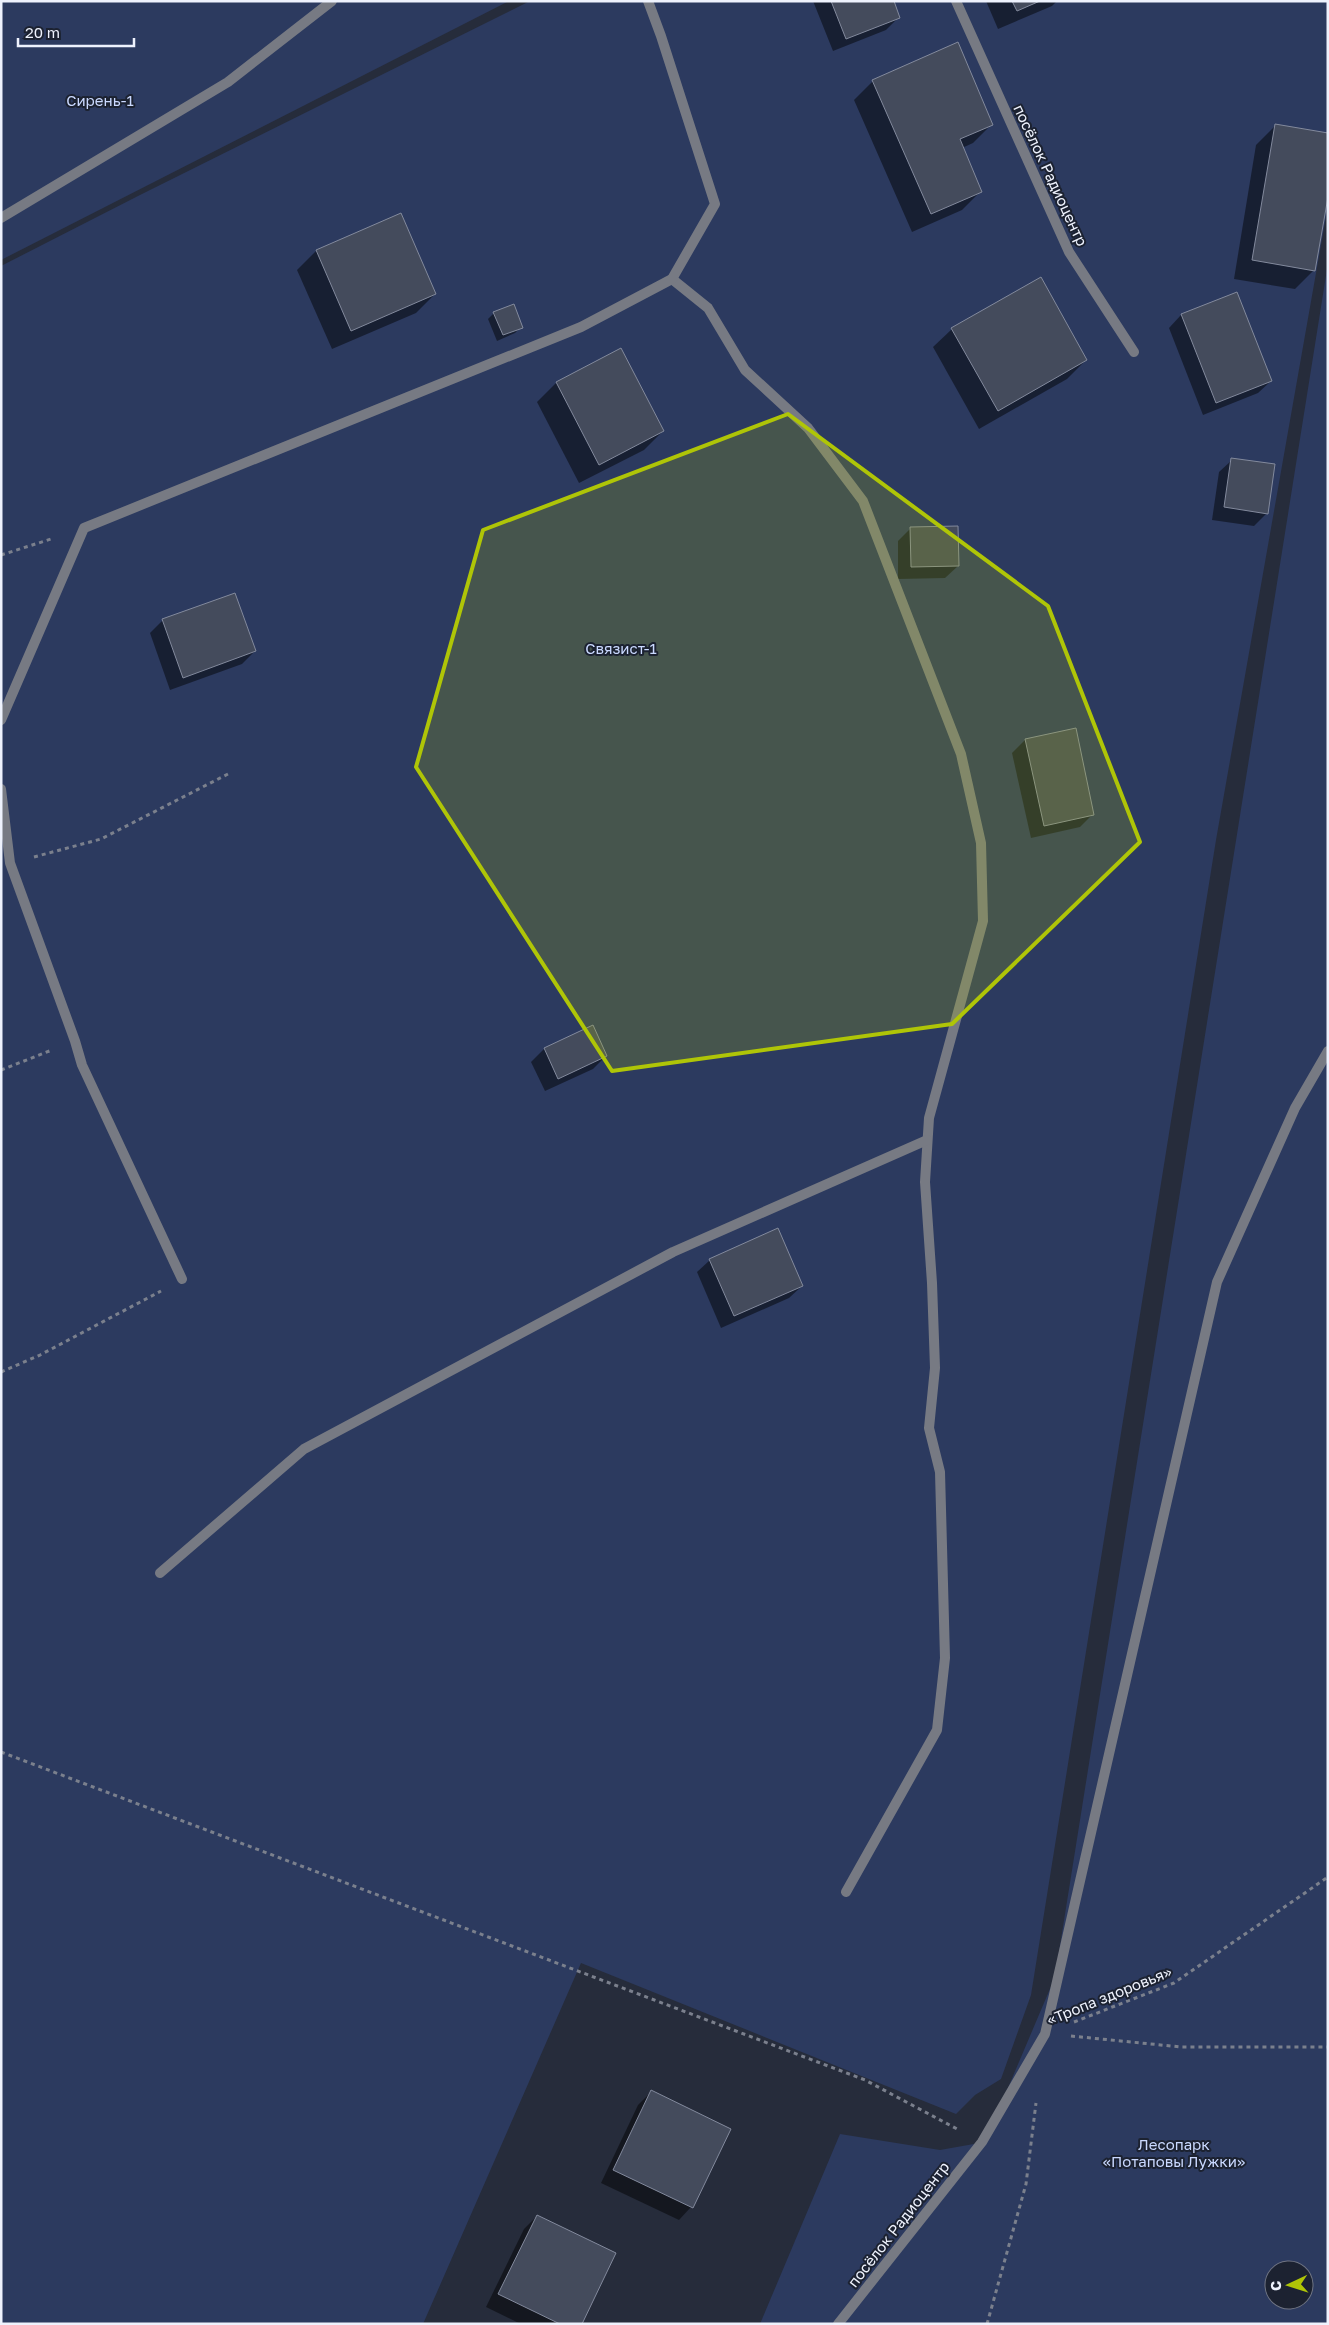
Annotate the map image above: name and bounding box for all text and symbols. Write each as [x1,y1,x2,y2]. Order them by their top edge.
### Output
scale bar [18,15,134,47]
text: 20 m [25,23,60,41]
park label: Сирень-1 [66,91,134,109]
street label: посёлок Радиоцентр [1010,101,1092,249]
park label: Связист-1 [585,639,657,657]
street label: «Тропа здоровья» [1044,1962,1174,2028]
park label: Лесопарк «Потаповы Лужки» [1103,2135,1245,2170]
street label: посёлок Радиоцентр [843,2158,953,2290]
north arrow [1264,2260,1314,2310]
text: С [1267,2280,1284,2291]

